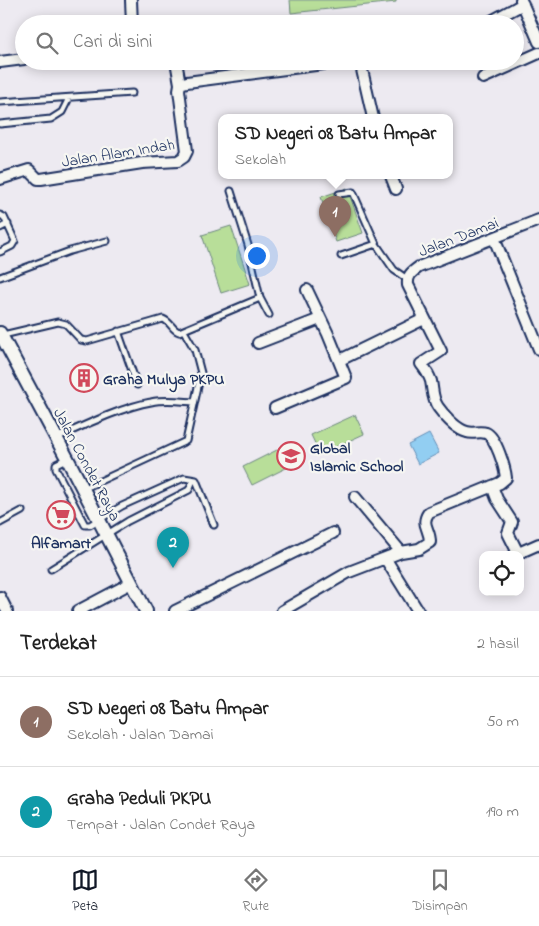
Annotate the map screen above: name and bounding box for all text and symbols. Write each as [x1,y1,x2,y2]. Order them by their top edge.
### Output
search box [15,15,524,70]
icon: search [33,29,61,57]
text: Cari di sini [73,29,152,56]
popup [218,114,453,179]
text: SD Negeri 08 Batu Ampar [235,121,436,148]
street label: Jalan Alam Indah [60,133,177,175]
text: Sekolah [235,148,286,172]
pin: 1 [319,196,351,237]
street label: Jalan Damai [415,212,502,264]
your location [244,243,270,269]
building icon: Graha Mulya PKPU [69,363,99,393]
place label: Graha Mulya PKPU [103,368,224,393]
street label: Jalan Condet Raya [46,404,126,526]
place label: Global Islamic School [310,437,404,479]
school or university icon: Global Islamic School [276,441,306,471]
supermarket icon: Alfamart [46,500,76,530]
pin: 2 [157,527,189,568]
place label: Alfamart [31,532,92,556]
map controls [479,551,524,596]
button: locate [479,551,524,596]
text: Terdekat [20,629,97,659]
text: 2 hasil [477,632,519,656]
text: SD Negeri 08 Batu Ampar [67,696,268,723]
text: 1 [33,710,39,734]
text: 50 m [487,710,519,734]
text: Sekolah · Jalan Damai [67,723,214,747]
text: Graha Peduli PKPU [67,786,211,813]
text: 2 [32,800,40,824]
text: 190 m [486,800,519,824]
text: Tempat · Jalan Condet Raya [67,813,255,837]
tab: Peta [71,866,99,917]
tab: Rute [242,866,270,917]
tab: Disimpan [412,866,468,917]

